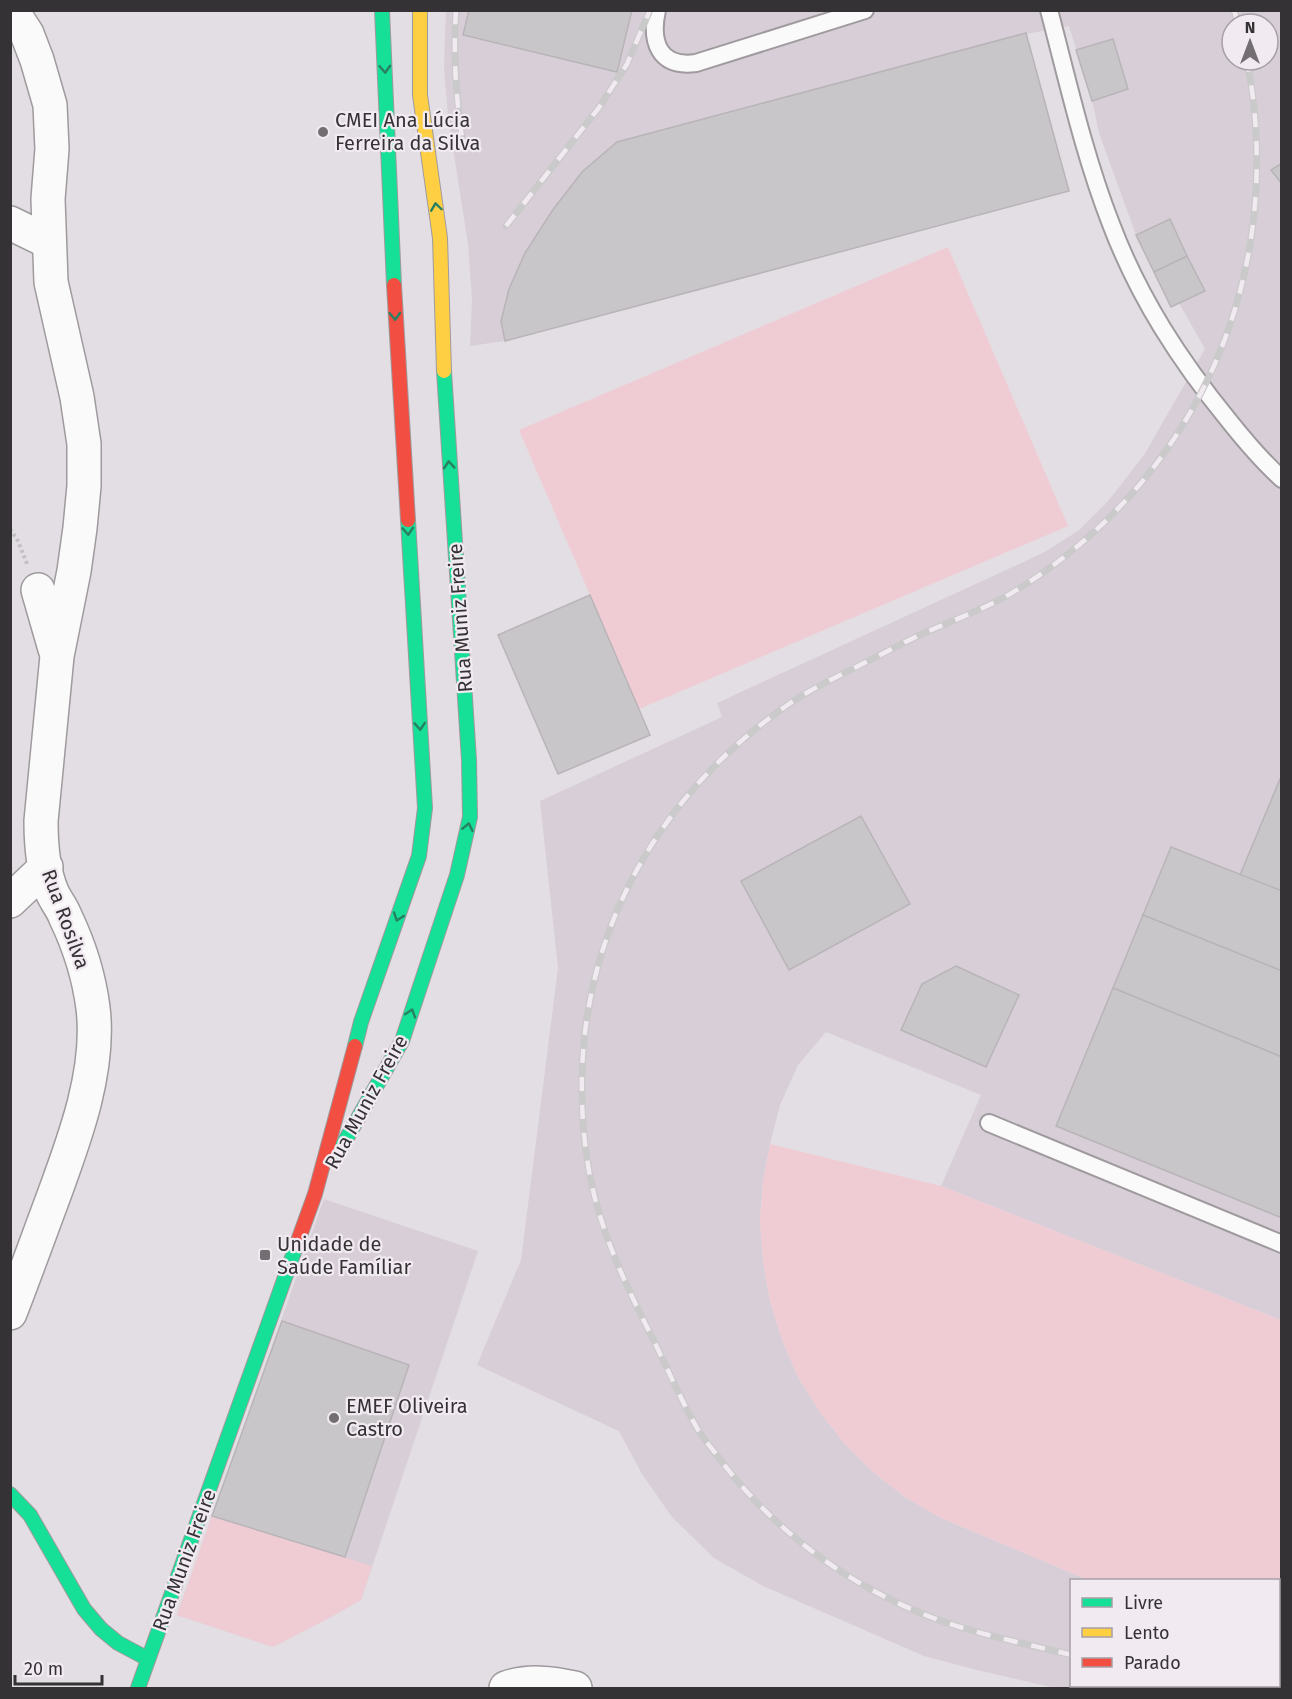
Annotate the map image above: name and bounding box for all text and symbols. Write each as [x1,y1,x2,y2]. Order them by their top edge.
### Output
north arrow [1220,12,1280,72]
text: N [1245,18,1255,37]
one-way arrow [378,64,391,73]
place label: CMEI Ana Lúcia Ferreira da Silva [335,108,480,155]
marker: CMEI Ana Lúcia Ferreira da Silva [316,125,330,139]
one-way arrow [430,202,442,211]
one-way arrow [389,311,402,320]
one-way arrow [443,460,456,469]
one-way arrow [401,527,414,536]
street label: Rua Muniz Freire [443,543,477,693]
one-way arrow [413,721,426,730]
one-way arrow [461,822,474,832]
street label: Rua Rosilva [37,866,95,972]
one-way arrow [392,911,405,922]
one-way arrow [404,1008,416,1019]
street label: Rua Muniz Freire [319,1031,413,1173]
place label: Unidade de Saúde Famíliar [277,1232,411,1279]
marker: Unidade de Saúde Famíliar [258,1248,272,1262]
place label: EMEF Oliveira Castro [346,1394,468,1441]
marker: EMEF Oliveira Castro [327,1411,341,1425]
street label: Rua Muniz Freire [147,1486,221,1634]
legend [1070,1579,1280,1687]
text: Livre [1124,1592,1163,1614]
text: Lento [1124,1622,1170,1644]
scale bar [15,1648,102,1686]
text: Parado [1124,1652,1181,1674]
text: 20 m [24,1658,63,1680]

